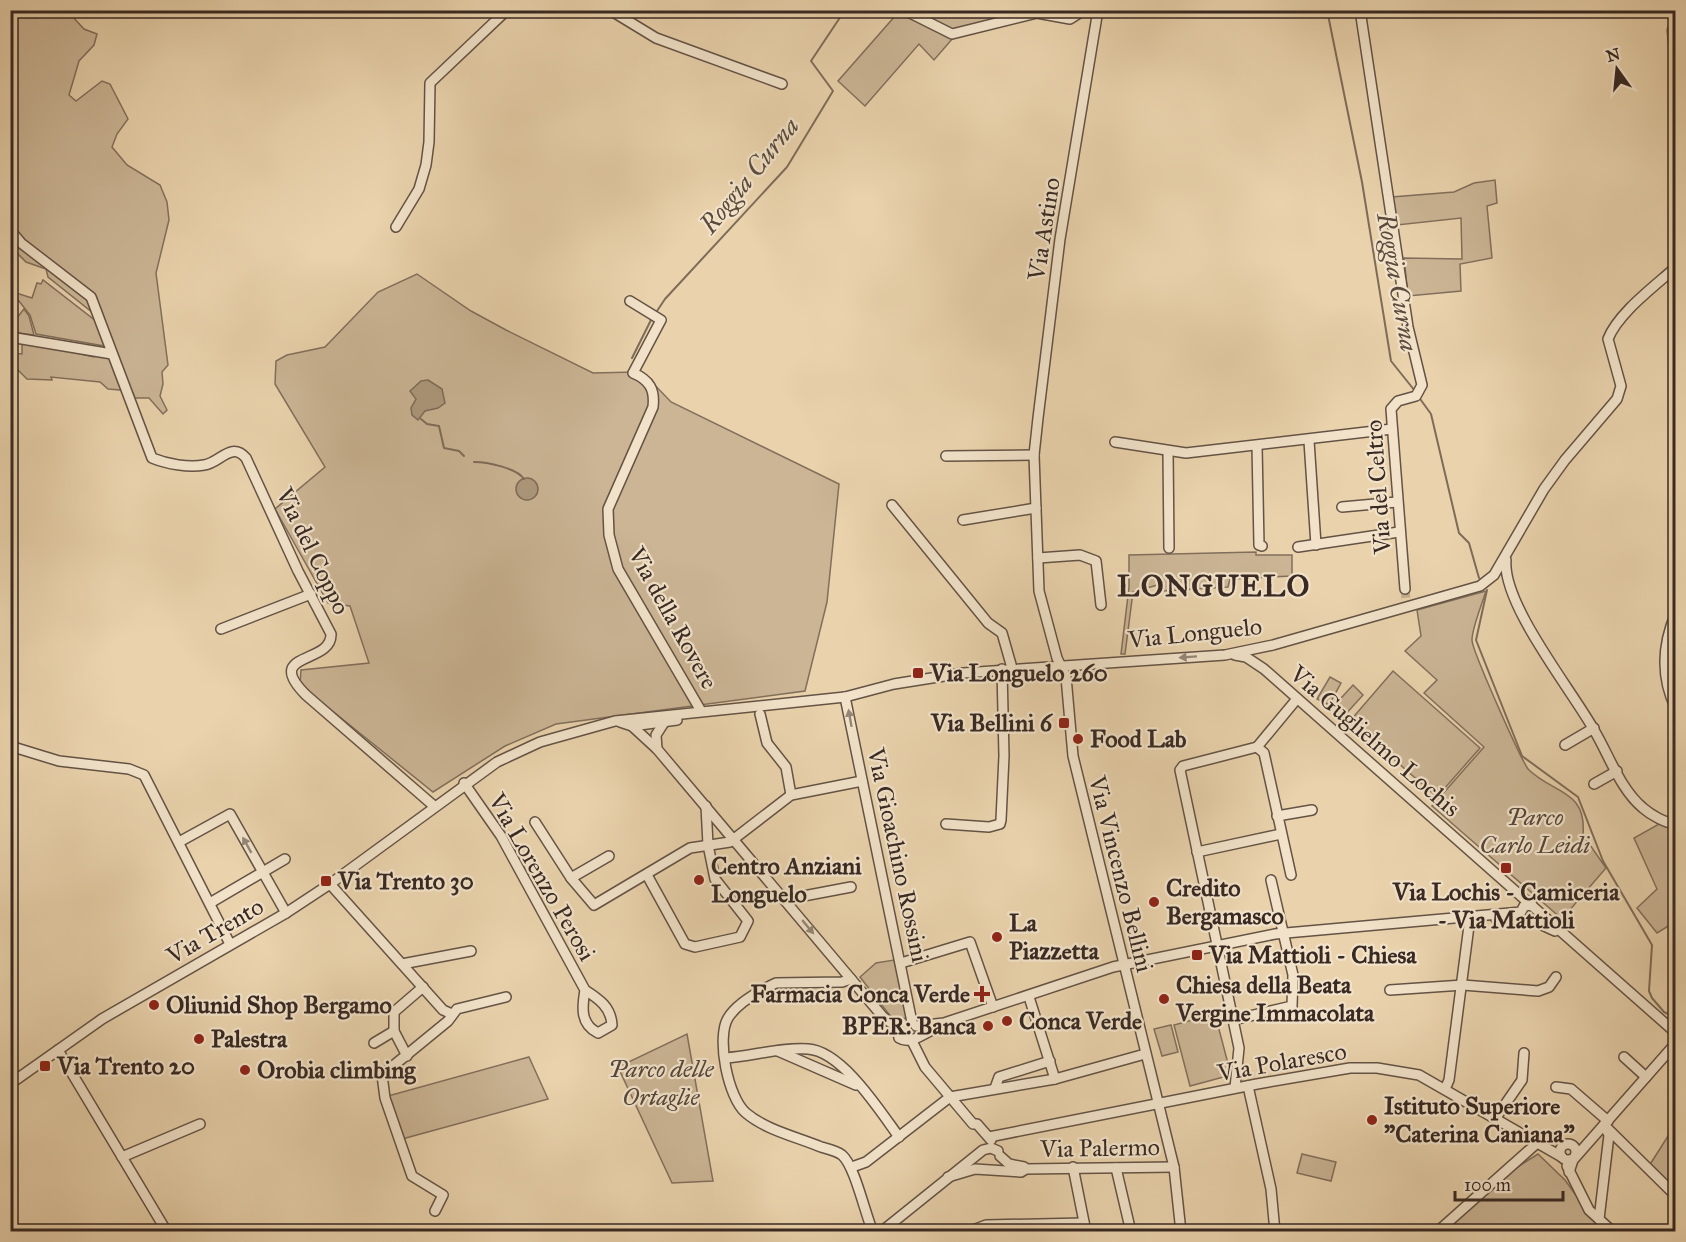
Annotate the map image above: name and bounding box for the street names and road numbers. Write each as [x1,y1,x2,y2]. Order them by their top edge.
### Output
street label: Via Astino [1021,175,1067,284]
street label: Via del Celtro [1358,419,1398,556]
street label: Via del Coppo [269,482,357,619]
street label: Via della Rovere [621,541,724,694]
street label: Via Longuelo [1126,611,1263,655]
street label: Via Guglielmo Lochis [1283,658,1466,823]
street label: Via Gioachino Rossini [860,744,935,965]
street label: Via Vincenzo Bellini [1082,772,1160,976]
street label: Via Lorenzo Perosi [481,787,602,966]
street label: Via Trento [160,891,269,971]
street label: Via Polaresco [1214,1036,1349,1088]
street label: Via Palermo [1039,1132,1160,1164]

